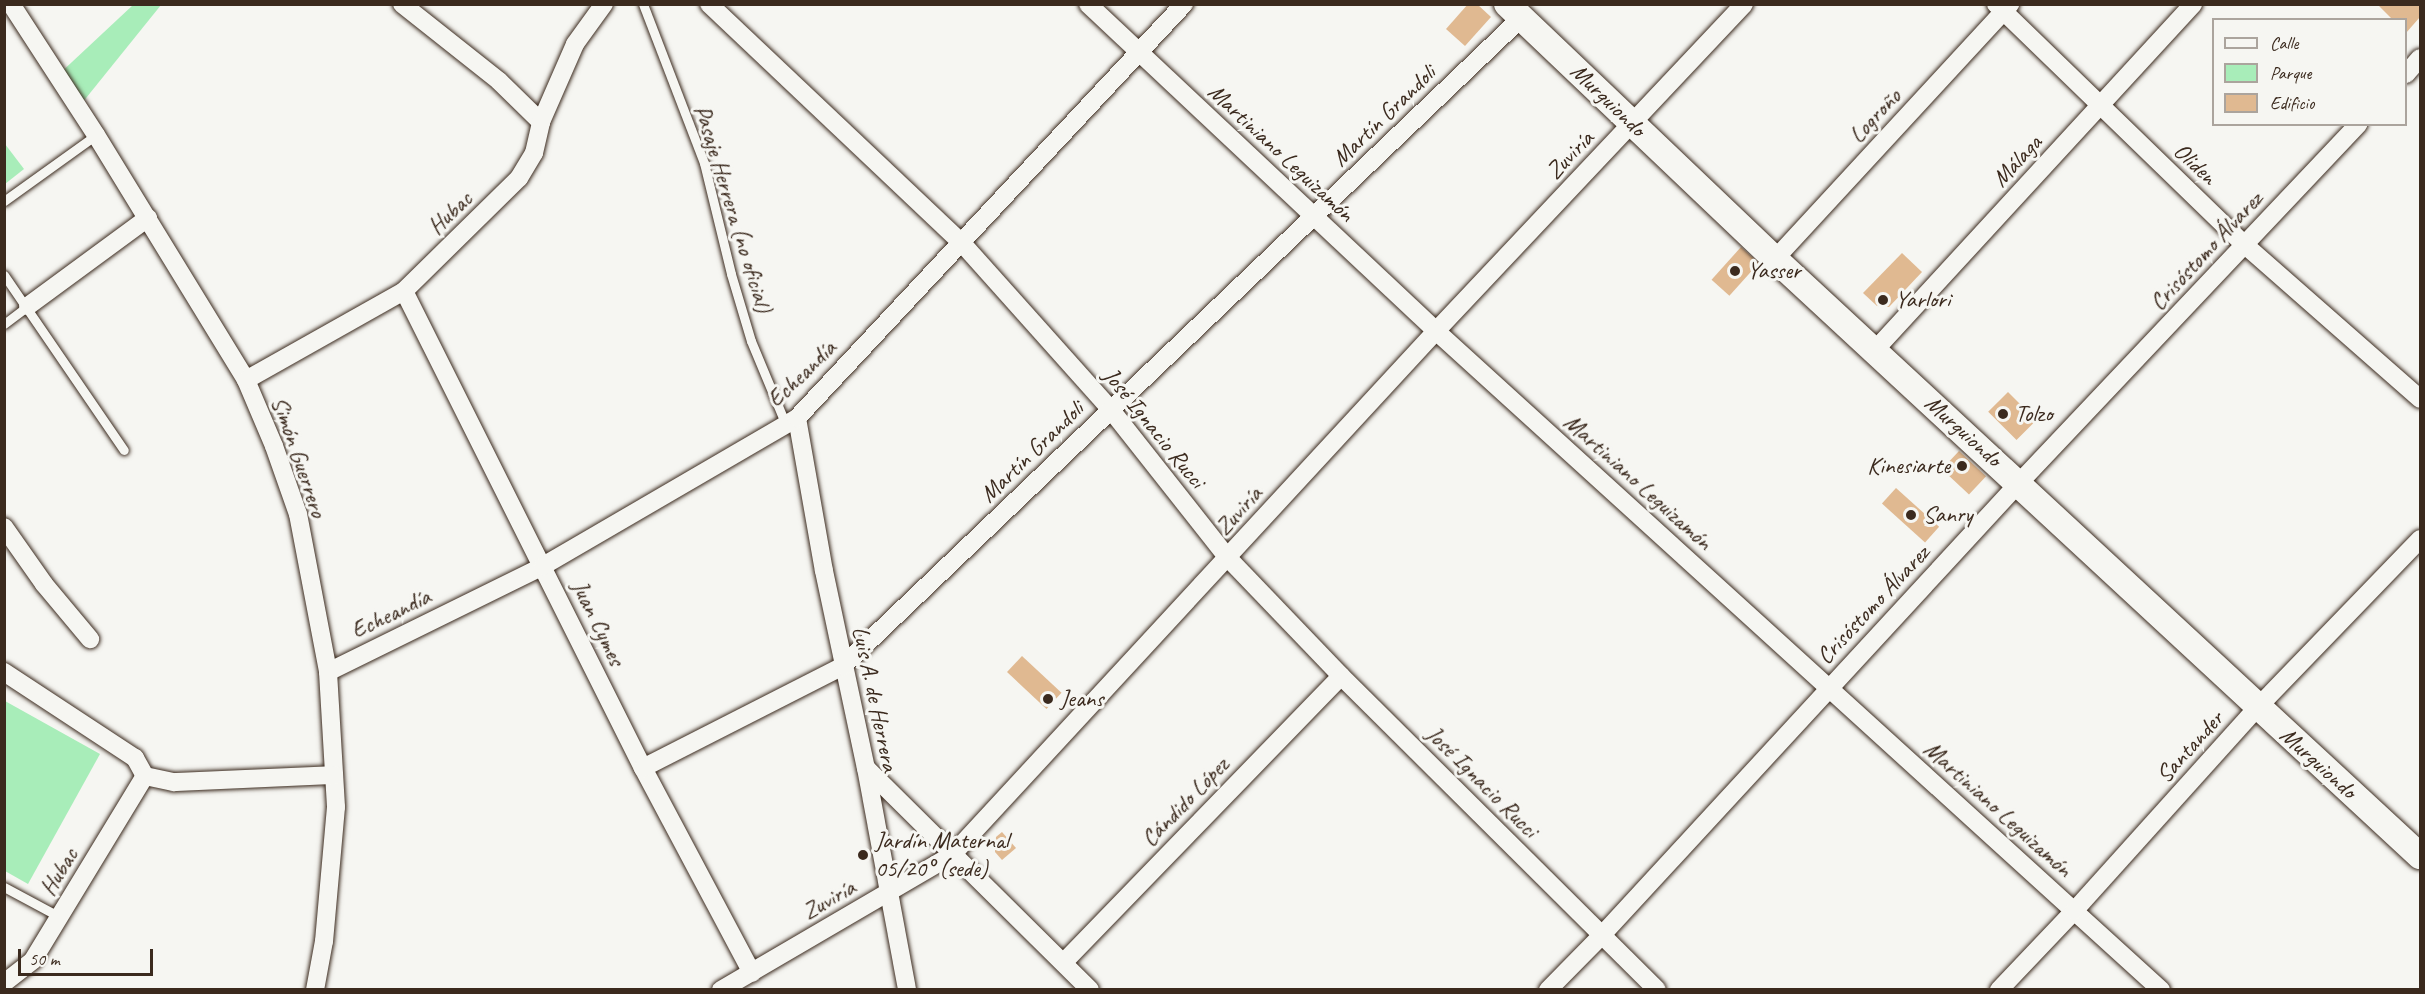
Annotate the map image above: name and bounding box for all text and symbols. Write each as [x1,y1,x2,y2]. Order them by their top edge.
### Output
legend [2212,18,2407,126]
text: Calle [2270,32,2298,54]
street label: Murguiondo [1564,57,1652,143]
street label: Martín Grandoli [1326,59,1442,173]
text: Parque [2270,62,2311,84]
street label: Martiniano Leguizamón [1202,78,1360,228]
street label: Logroño [1843,83,1907,149]
text: Edificio [2270,92,2314,114]
street label: Pasaje Herrera (no oficial) [688,102,778,316]
street label: Zuviría [1540,125,1600,185]
street label: Málaga [1986,129,2048,193]
street label: Oliden [2167,137,2223,191]
street label: Hubac [422,185,478,241]
street label: Crisóstomo Álvarez [2144,186,2268,316]
place label: Yasser [1747,257,1801,285]
marker: Yasser [1728,264,1742,278]
place label: Yarlori [1895,286,1950,314]
marker: Yarlori [1876,293,1890,307]
street label: Echeandía [762,334,842,414]
street label: José Ignacio Rucci [1097,362,1211,494]
street label: Murguiondo [1919,389,2007,473]
street label: Simón Guerrero [265,393,333,521]
street label: Martín Grandoli [974,395,1090,509]
place label: Tolzo [2015,400,2052,428]
marker: Tolzo [1996,407,2010,421]
street label: Martiniano Leguizamón [1558,408,1718,556]
place label: Kinesiarte [1867,452,1950,480]
marker: Kinesiarte [1955,459,1969,473]
street label: Zuviría [1209,480,1269,542]
place label: Sanry [1923,501,1973,529]
marker: Sanry [1904,508,1918,522]
street label: Crisóstomo Álvarez [1811,540,1935,670]
street label: Juan Cymes [565,575,631,671]
street label: Echeandía [347,582,435,646]
street label: Luis A. de Herrera [846,624,904,774]
place label: Jeans [1060,685,1104,713]
marker: Jeans [1041,692,1055,706]
street label: Santander [2150,705,2230,789]
street label: José Ignacio Rucci [1420,720,1544,844]
street label: Murguiondo [2274,721,2362,805]
street label: Martiniano Leguizamón [1918,735,2078,883]
street label: Cándido López [1135,751,1235,853]
place label: Jardín Maternal 05/20° (sede) [875,827,1009,883]
street label: Hubac [34,843,84,901]
marker: Jardín Maternal 05/20° (sede) [856,848,870,862]
street label: Zuviría [797,873,861,927]
scale bar [21,937,156,975]
text: 50 m [29,948,60,970]

